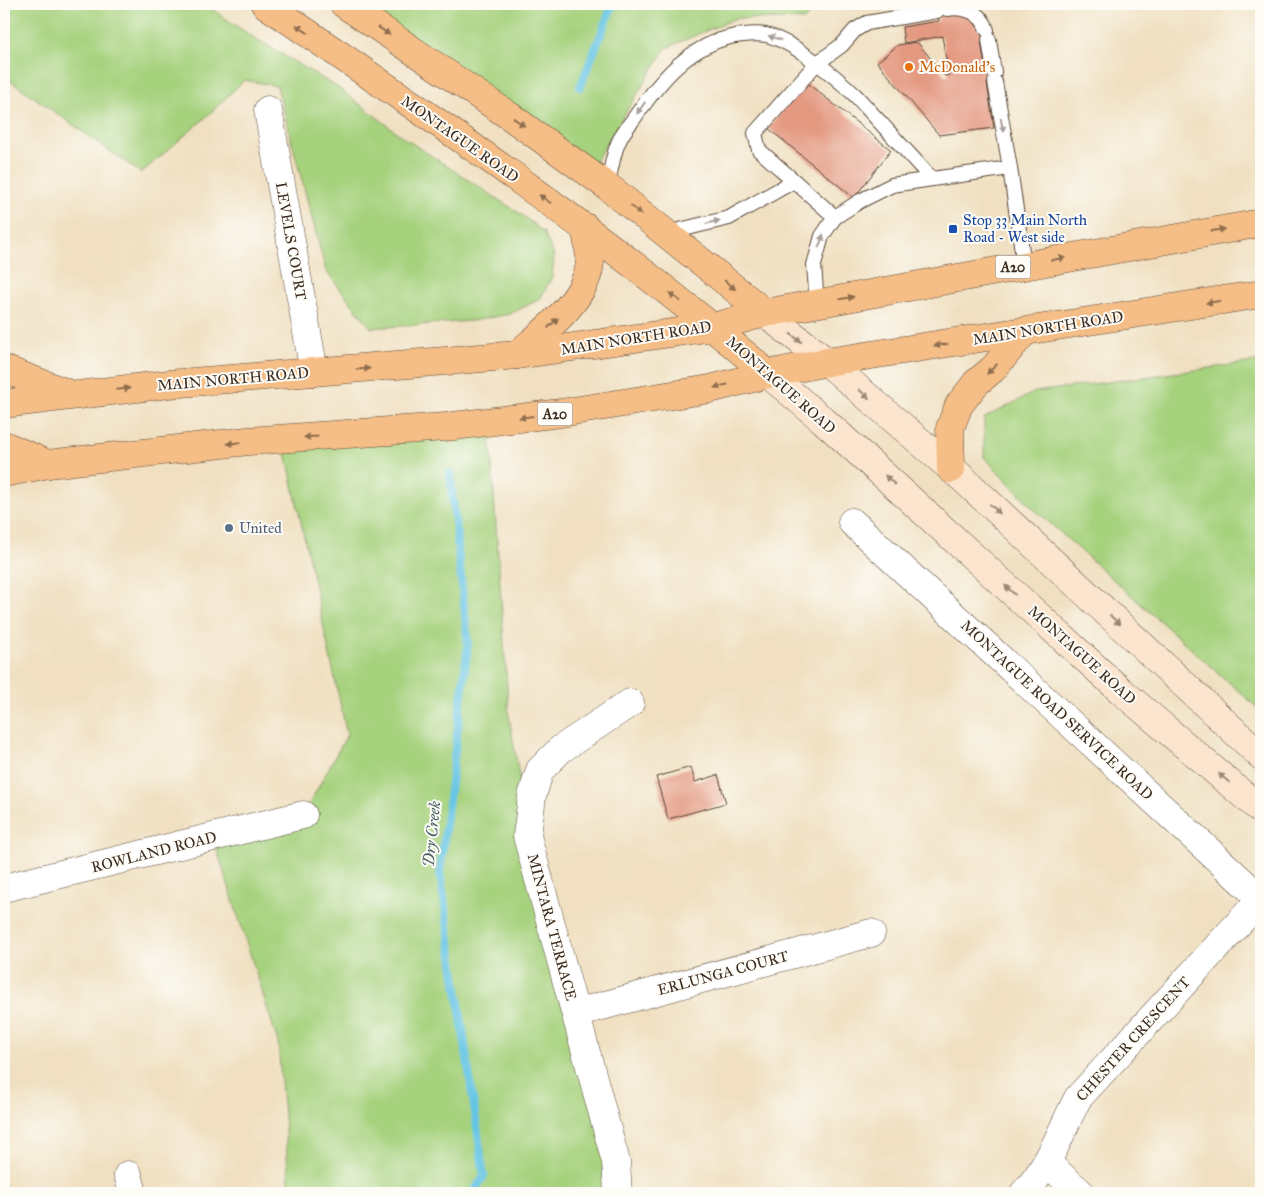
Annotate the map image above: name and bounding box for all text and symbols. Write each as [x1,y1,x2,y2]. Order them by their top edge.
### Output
one-way arrow [296,24,309,34]
one-way arrow [378,26,391,36]
one-way arrow [767,34,782,42]
place label: McDonald's [919,58,995,76]
marker: McDonald's [903,61,915,73]
street label: MONTAGUE ROAD [398,92,522,186]
one-way arrow [636,101,646,115]
one-way arrow [512,117,526,127]
one-way arrow [998,117,1006,133]
street label: LEVELS COURT [272,180,310,302]
one-way arrow [538,194,552,204]
one-way arrow [629,204,642,215]
place label: Stop 33 Main North Road - West side [963,211,1088,246]
one-way arrow [705,218,720,226]
marker: Stop 33 Main North Road - West side [947,223,959,235]
one-way arrow [1211,226,1227,234]
one-way arrow [818,234,825,249]
one-way arrow [1051,255,1067,263]
road number: A20 [996,256,1030,278]
one-way arrow [723,280,736,291]
one-way arrow [668,292,682,302]
one-way arrow [839,294,855,302]
one-way arrow [1205,299,1221,307]
street label: MAIN NORTH ROAD [972,307,1125,349]
one-way arrow [547,317,559,329]
street label: MAIN NORTH ROAD [560,317,713,359]
one-way arrow [789,332,802,343]
street label: MONTAGUE ROAD [723,333,840,438]
one-way arrow [932,341,948,349]
street label: MAIN NORTH ROAD [156,363,310,395]
one-way arrow [986,363,998,375]
one-way arrow [355,364,371,372]
one-way arrow [713,382,728,390]
one-way arrow [116,385,132,393]
one-way arrow [857,388,869,400]
road number: A20 [538,402,572,426]
one-way arrow [518,413,534,421]
one-way arrow [303,434,319,442]
one-way arrow [226,439,242,447]
one-way arrow [883,475,896,486]
one-way arrow [989,503,1001,515]
place label: United [239,519,282,537]
marker: United [223,522,235,534]
one-way arrow [1004,584,1016,596]
street label: MONTAGUE ROAD [1024,602,1140,708]
one-way arrow [1108,614,1120,626]
street label: MONTAGUE ROAD SERVICE ROAD [957,616,1157,804]
one-way arrow [1218,773,1231,784]
water label: Dry Creek [419,800,444,868]
street label: ROWLAND ROAD [89,828,219,876]
street label: MINTARA TERRACE [524,852,580,1003]
street label: ERLUNGA COURT [656,947,790,999]
street label: CHESTER CRESCENT [1072,973,1194,1105]

